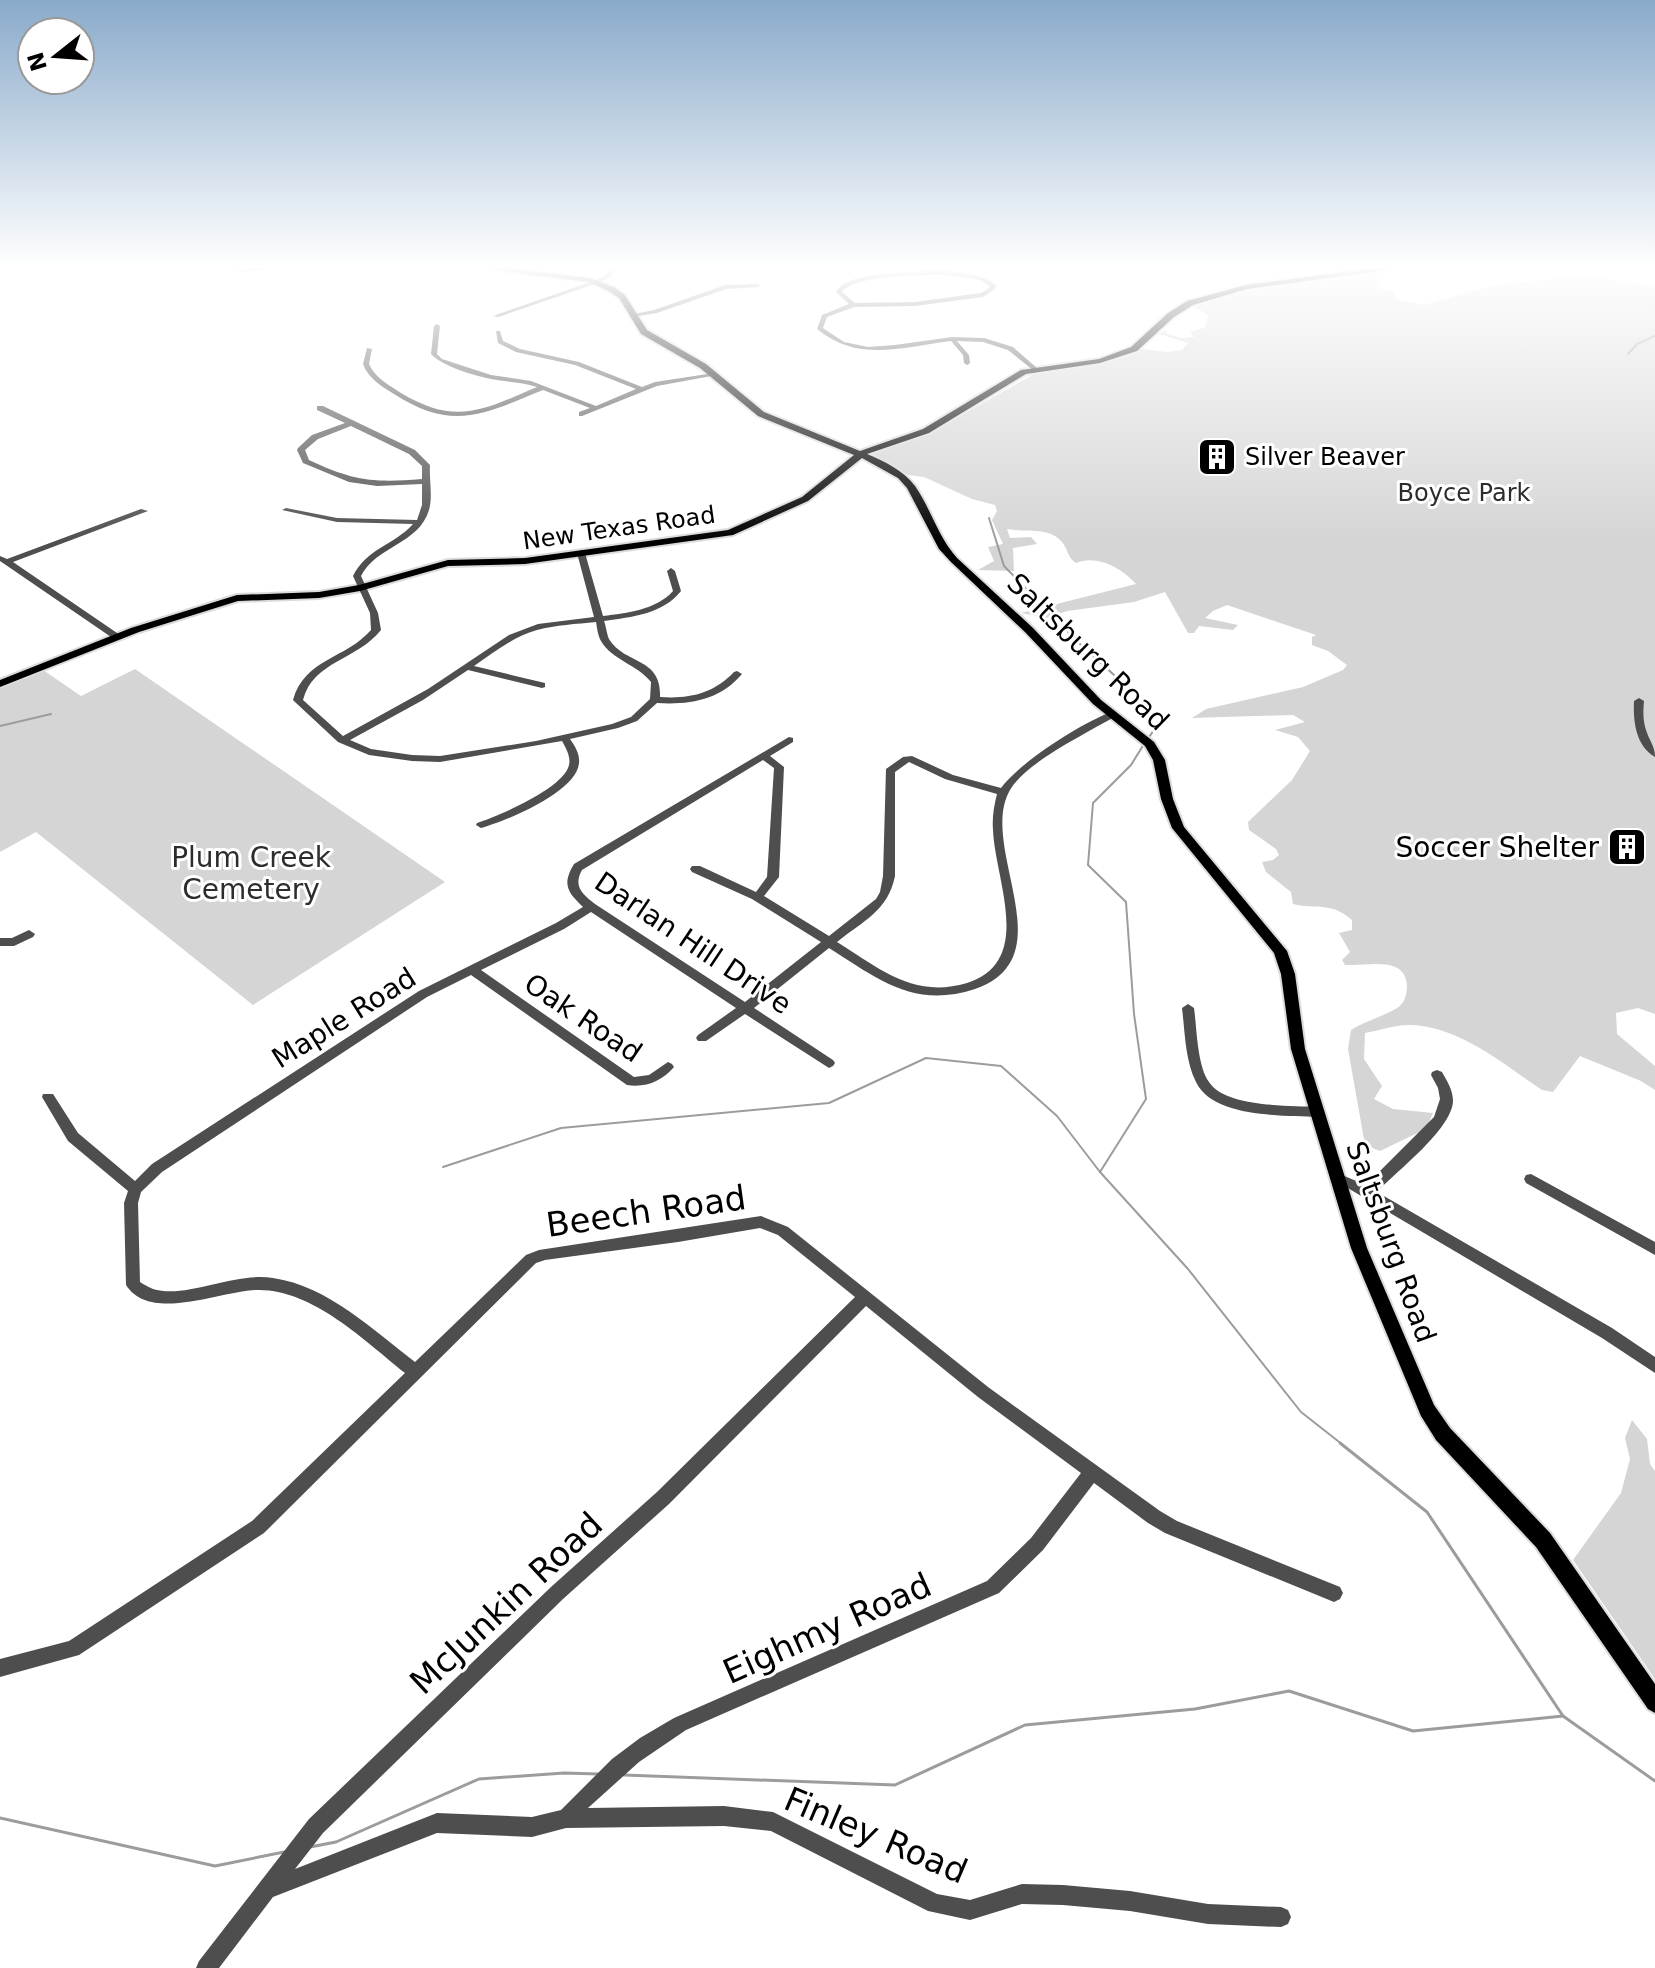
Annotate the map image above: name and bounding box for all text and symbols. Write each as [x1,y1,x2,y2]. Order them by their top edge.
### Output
north arrow [16,16,96,96]
text: N [23,49,52,74]
building icon: Silver Beaver [1196,436,1238,478]
place label: Silver Beaver [1245,443,1405,471]
park label: Boyce Park [1398,479,1531,507]
street label: New Texas Road [521,501,717,555]
street label: Saltsburg Road [1000,567,1176,737]
building icon: Soccer Shelter [1606,826,1648,868]
place label: Soccer Shelter [1395,831,1599,864]
park label: Plum Creek Cemetery [171,841,332,906]
street label: Darlan Hill Drive [589,865,797,1021]
street label: Maple Road [266,961,422,1075]
street label: Oak Road [518,967,648,1069]
street label: Saltsburg Road [1339,1137,1443,1347]
street label: Beech Road [543,1177,749,1245]
street label: McJunkin Road [402,1504,610,1702]
street label: Eighmy Road [717,1564,937,1692]
street label: Finley Road [779,1779,973,1891]

